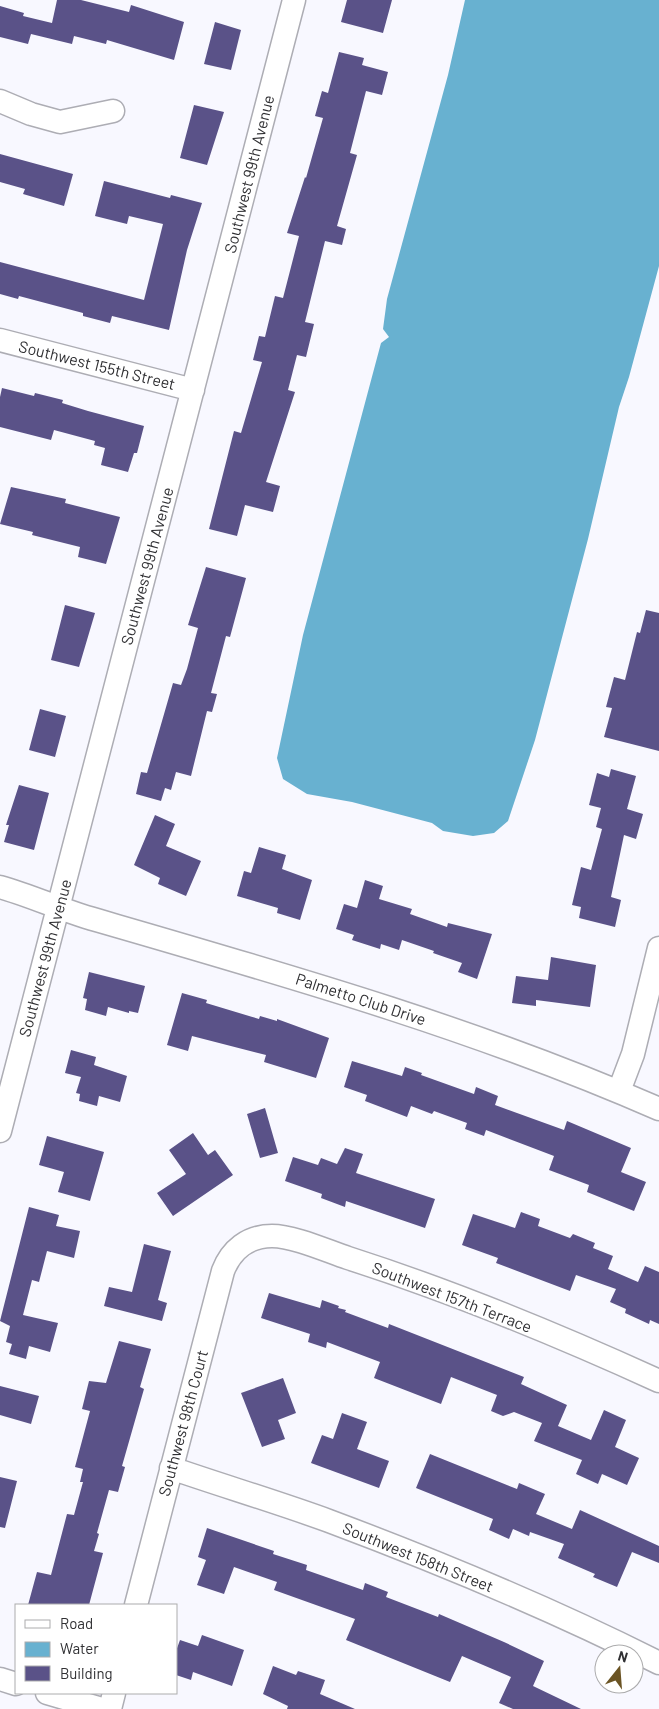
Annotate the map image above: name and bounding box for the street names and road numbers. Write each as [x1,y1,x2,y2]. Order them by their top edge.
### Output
street label: Southwest 99th Avenue [220,93,277,255]
street label: Southwest 155th Street [17,336,177,393]
street label: Southwest 99th Avenue [116,485,177,647]
street label: Southwest 99th Avenue [14,877,75,1039]
street label: Palmetto Club Drive [294,969,429,1029]
street label: Southwest 157th Terrace [370,1257,535,1336]
street label: Southwest 98th Court [154,1348,211,1498]
street label: Southwest 158th Street [340,1518,496,1595]

